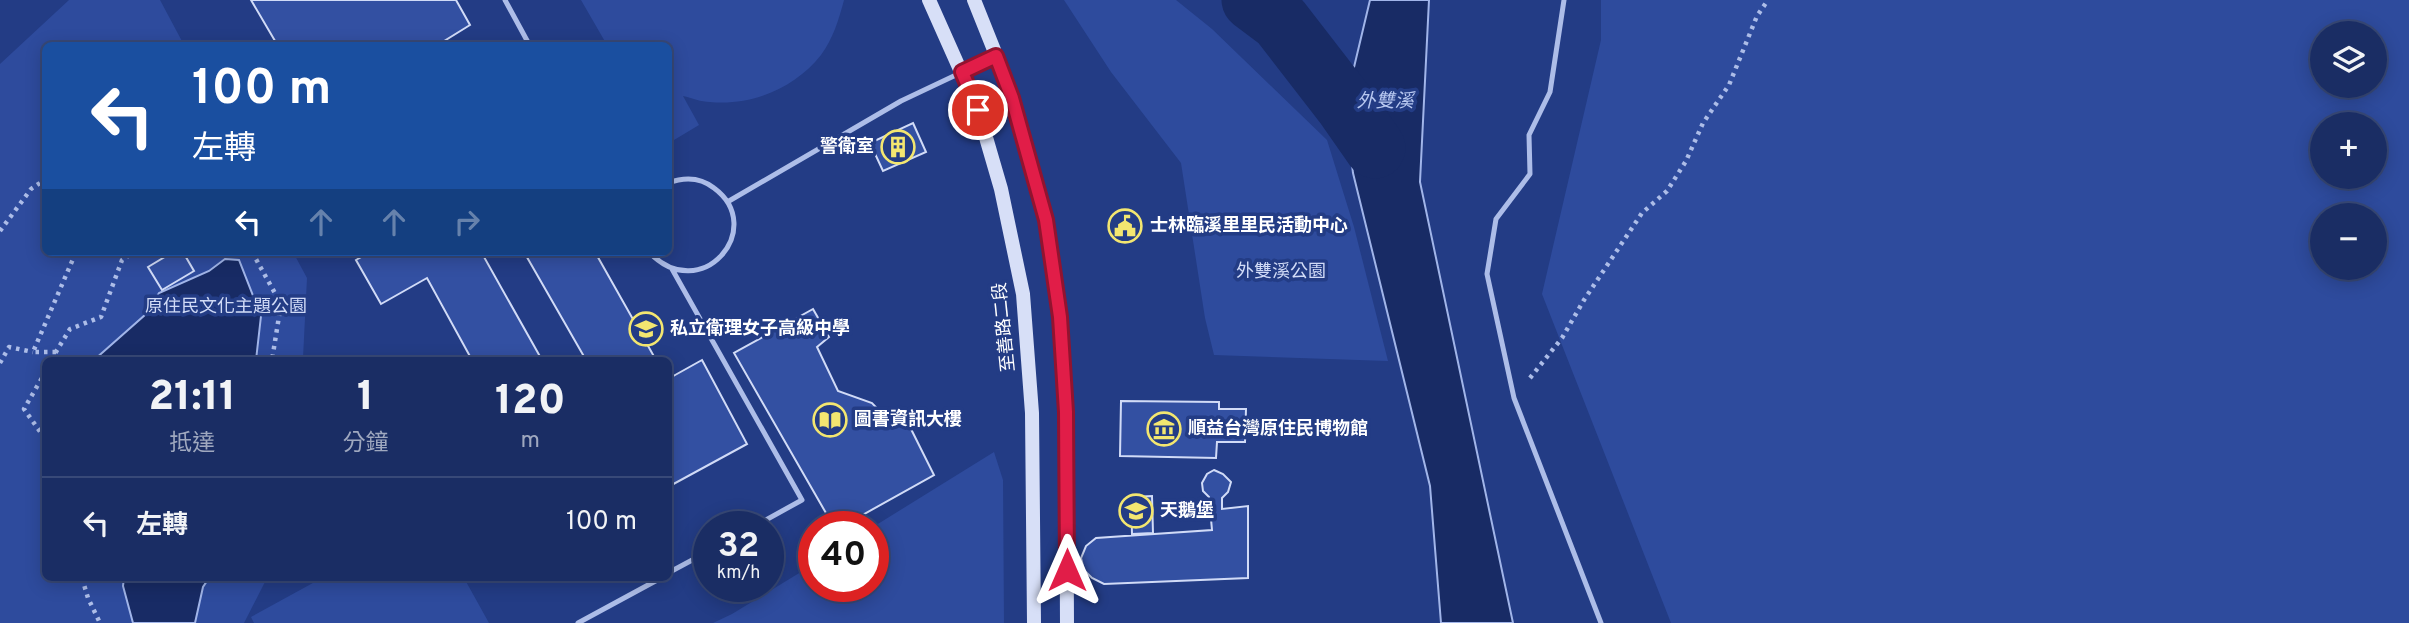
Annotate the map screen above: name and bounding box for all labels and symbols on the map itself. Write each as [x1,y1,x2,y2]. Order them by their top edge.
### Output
pin [948,80,1008,140]
water label: 外雙溪 [1356,90,1416,114]
building icon: 警衛室 [879,128,917,166]
place label: 警衛室 [820,135,874,159]
public building icon: 士林臨溪里里民活動中心 [1106,207,1144,245]
place label: 士林臨溪里里民活動中心 [1150,214,1348,238]
park label: 外雙溪公園 [1236,261,1326,284]
street label: 至善路二段 [989,281,1021,373]
park label: 原住民文化主題公園 [145,296,307,319]
school or university icon: 私立衛理女子高級中學 [627,310,665,348]
place label: 私立衛理女子高級中學 [670,317,850,341]
library icon: 圖書資訊大樓 [811,401,849,439]
place label: 圖書資訊大樓 [854,408,962,432]
museum icon: 順益台灣原住民博物館 [1145,410,1183,448]
place label: 順益台灣原住民博物館 [1188,418,1368,441]
school or university icon: 天鵝堡 [1117,492,1155,530]
place label: 天鵝堡 [1160,500,1214,523]
speed limit sign: 40 [798,511,889,602]
position arrow [1030,533,1104,607]

